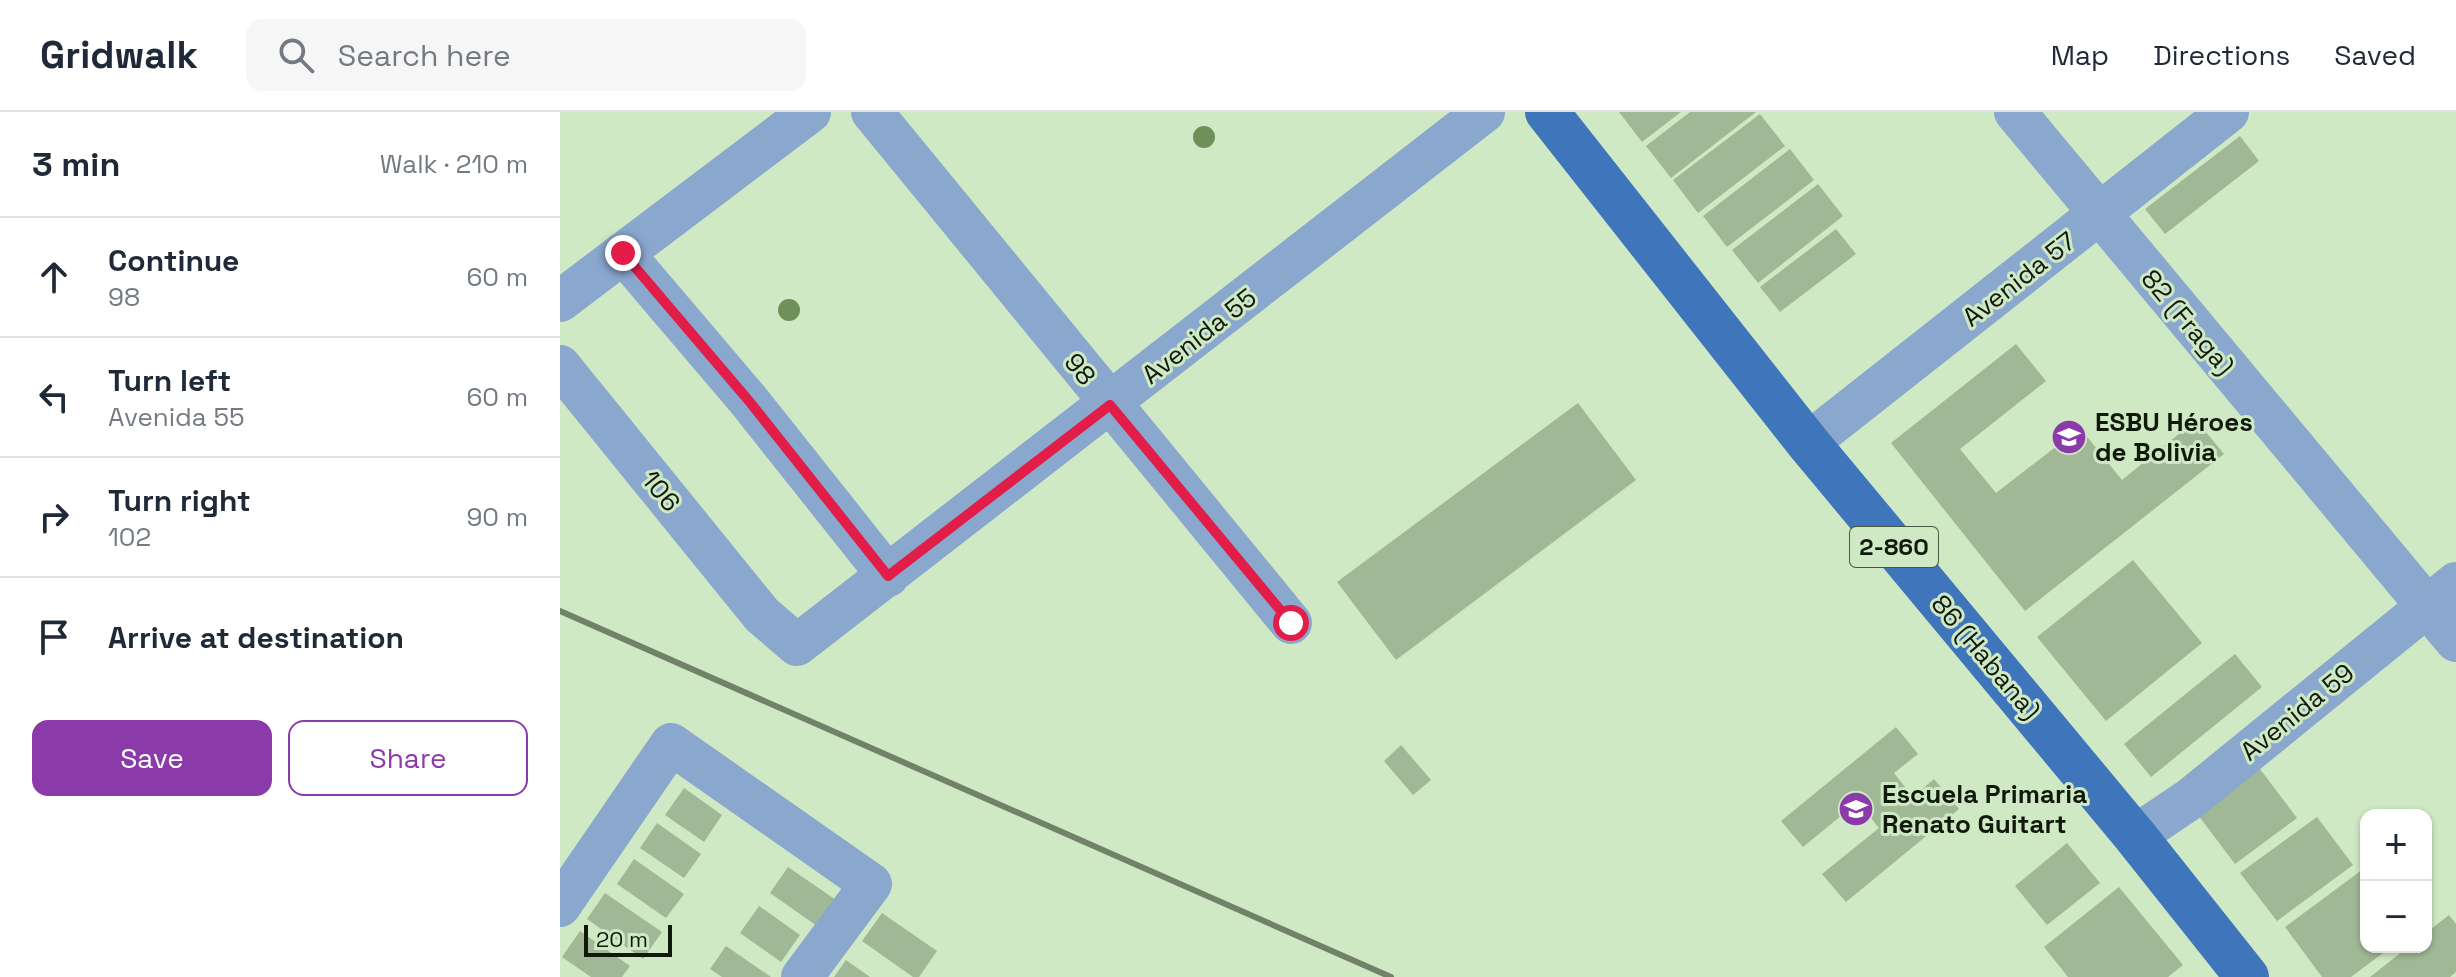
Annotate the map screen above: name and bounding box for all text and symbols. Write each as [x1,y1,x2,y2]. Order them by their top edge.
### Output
search box [246,19,806,91]
text: Gridwalk [40,31,198,79]
icon: search [274,33,318,77]
text: Search here [338,36,511,75]
text: Map [2051,37,2109,73]
text: Directions [2153,37,2290,73]
text: Saved [2334,37,2416,73]
text: 3 min [32,143,120,186]
text: Walk · 210 m [380,147,528,181]
street label: Avenida 57 [1955,224,2083,334]
route end [605,235,641,271]
text: Continue [108,241,239,280]
icon: ahead [32,255,76,299]
text: 60 m [466,260,528,294]
street label: 82 (Fraga) [2134,262,2242,382]
text: 98 [108,280,140,314]
street label: Avenida 55 [1135,281,1263,391]
street label: 98 [1057,346,1103,392]
text: Turn left [108,361,231,400]
icon: left [32,375,76,419]
text: 60 m [466,380,528,414]
text: Avenida 55 [108,400,245,434]
place label: ESBU Héroes de Bolivia [2095,405,2253,469]
school or university icon: ESBU Héroes de Bolivia [2050,418,2088,456]
street label: 106 [634,463,688,519]
text: Turn right [108,481,251,520]
icon: right [32,495,76,539]
text: 90 m [466,500,528,534]
text: 102 [108,520,151,554]
road number: 2-860 [1850,527,1938,567]
street label: 86 (Habana) [1924,588,2048,726]
route start [1273,605,1309,641]
icon: arrive [32,615,76,659]
text: Arrive at destination [108,618,404,657]
street label: Avenida 59 [2233,656,2361,768]
button: Save [32,720,272,796]
button: Share [288,720,528,796]
place label: Escuela Primaria Renato Guitart [1882,777,2087,841]
school or university icon: Escuela Primaria Renato Guitart [1837,790,1875,828]
map controls [2360,809,2432,953]
button: + [2360,809,2432,881]
button: − [2360,881,2432,953]
scale bar [584,921,672,957]
text: 20 m [596,925,648,953]

